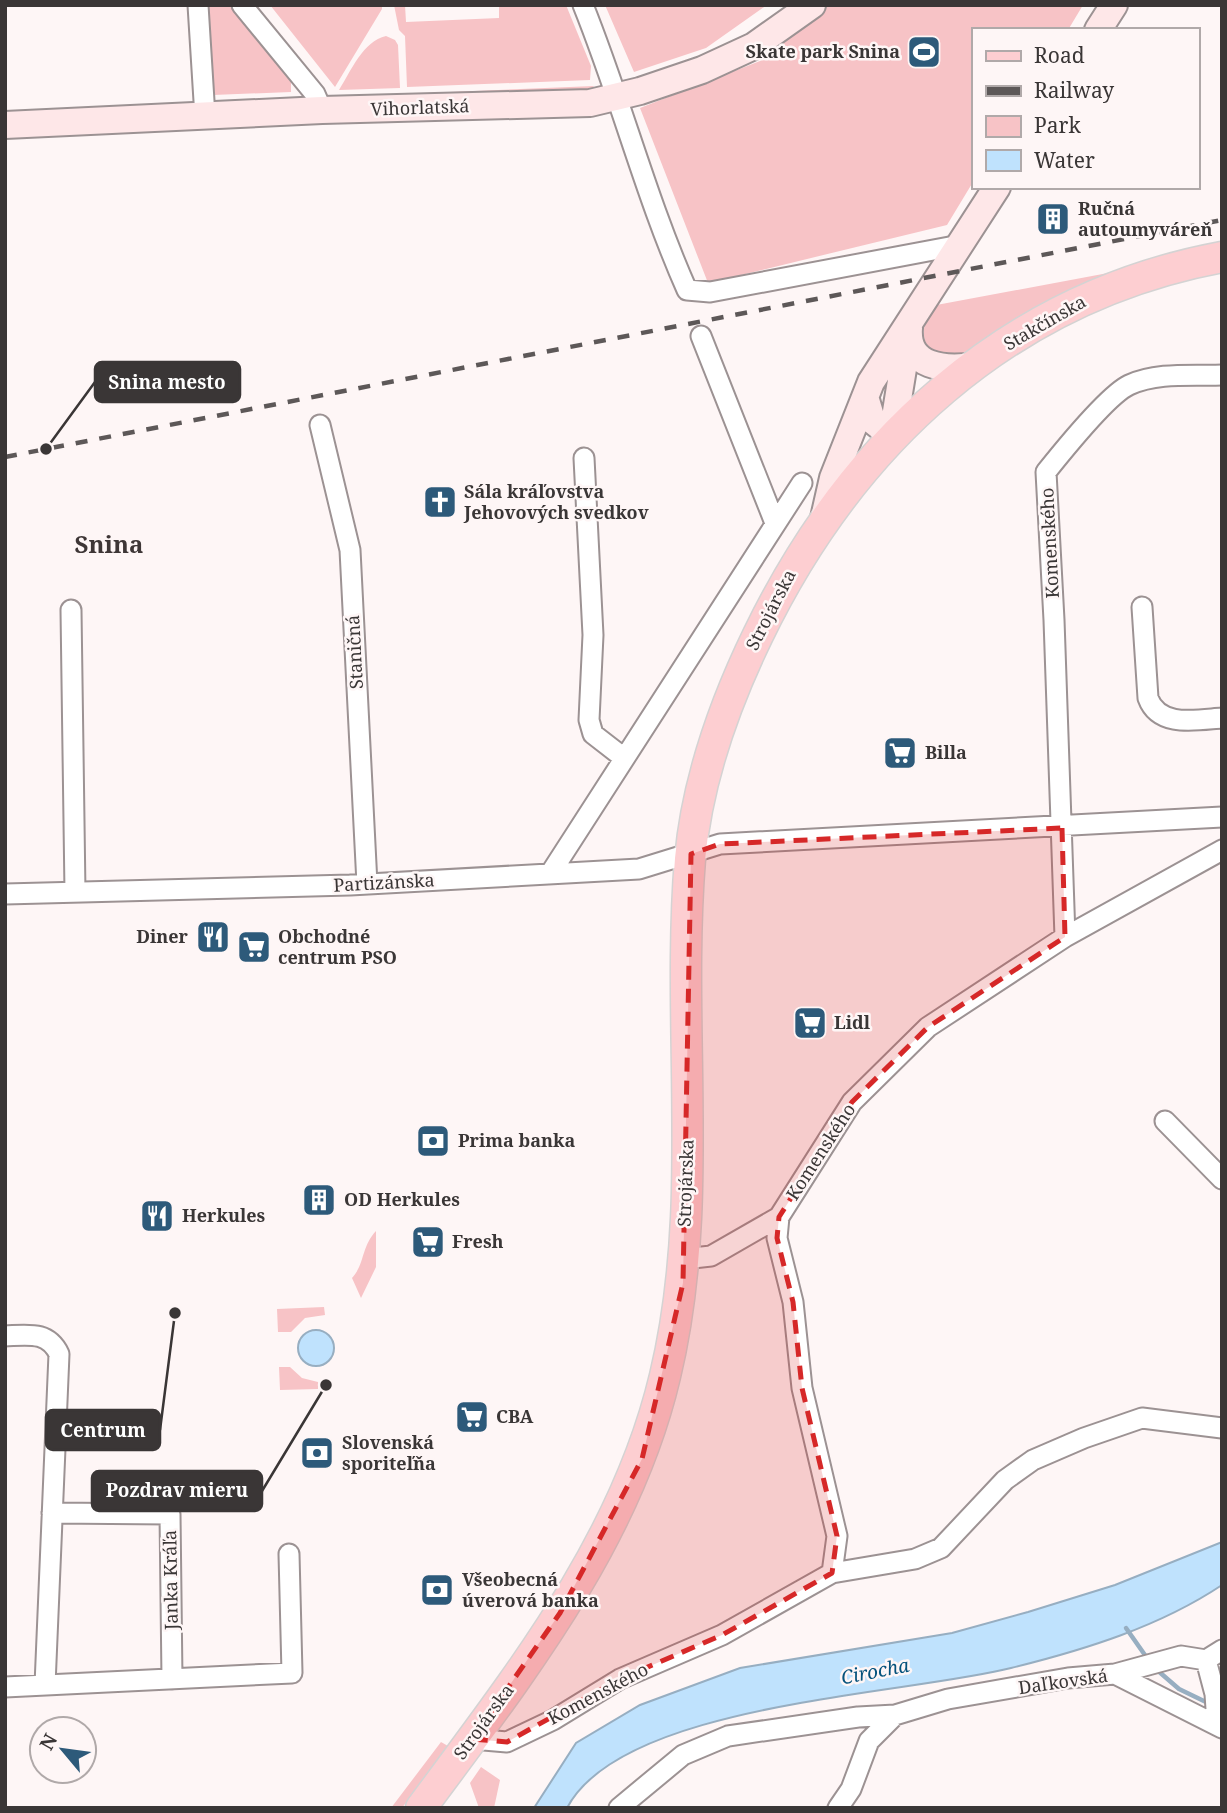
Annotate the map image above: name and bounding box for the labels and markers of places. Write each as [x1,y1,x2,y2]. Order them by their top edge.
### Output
sports icon: Skate park Snina [905,33,943,71]
place label: Skate park Snina [746,39,900,63]
place label: Ručná autoumyváreň [1078,196,1212,241]
building icon: Ručná autoumyváreň [1034,200,1072,238]
callout: Snina mesto [95,362,240,402]
place label: Sála kráľovstva Jehovových svedkov [463,479,649,524]
church icon: Sála kráľovstva Jehovových svedkov [421,483,459,521]
supermarket icon: Billa [881,734,919,772]
place label: Billa [925,740,967,764]
restaurant icon: Diner [194,918,232,956]
place label: Diner [136,924,189,948]
place label: Obchodné centrum PSO [278,924,397,969]
supermarket icon: Obchodné centrum PSO [235,928,273,966]
supermarket icon: Lidl [791,1004,829,1042]
place label: Lidl [834,1010,871,1034]
bank icon: Prima banka [414,1122,452,1160]
place label: Prima banka [458,1128,575,1152]
building icon: OD Herkules [300,1181,338,1219]
place label: OD Herkules [344,1187,460,1211]
restaurant icon: Herkules [138,1197,176,1235]
place label: Herkules [182,1203,266,1227]
supermarket icon: Fresh [409,1223,447,1261]
place label: Fresh [452,1229,504,1253]
supermarket icon: CBA [453,1398,491,1436]
place label: CBA [496,1404,534,1428]
callout: Centrum [46,1410,160,1450]
place label: Slovenská sporiteľňa [342,1430,436,1475]
bank icon: Slovenská sporiteľňa [298,1434,336,1472]
callout: Pozdrav mieru [92,1471,262,1511]
place label: Všeobecná úverová banka [462,1567,599,1612]
bank icon: Všeobecná úverová banka [418,1571,456,1609]

